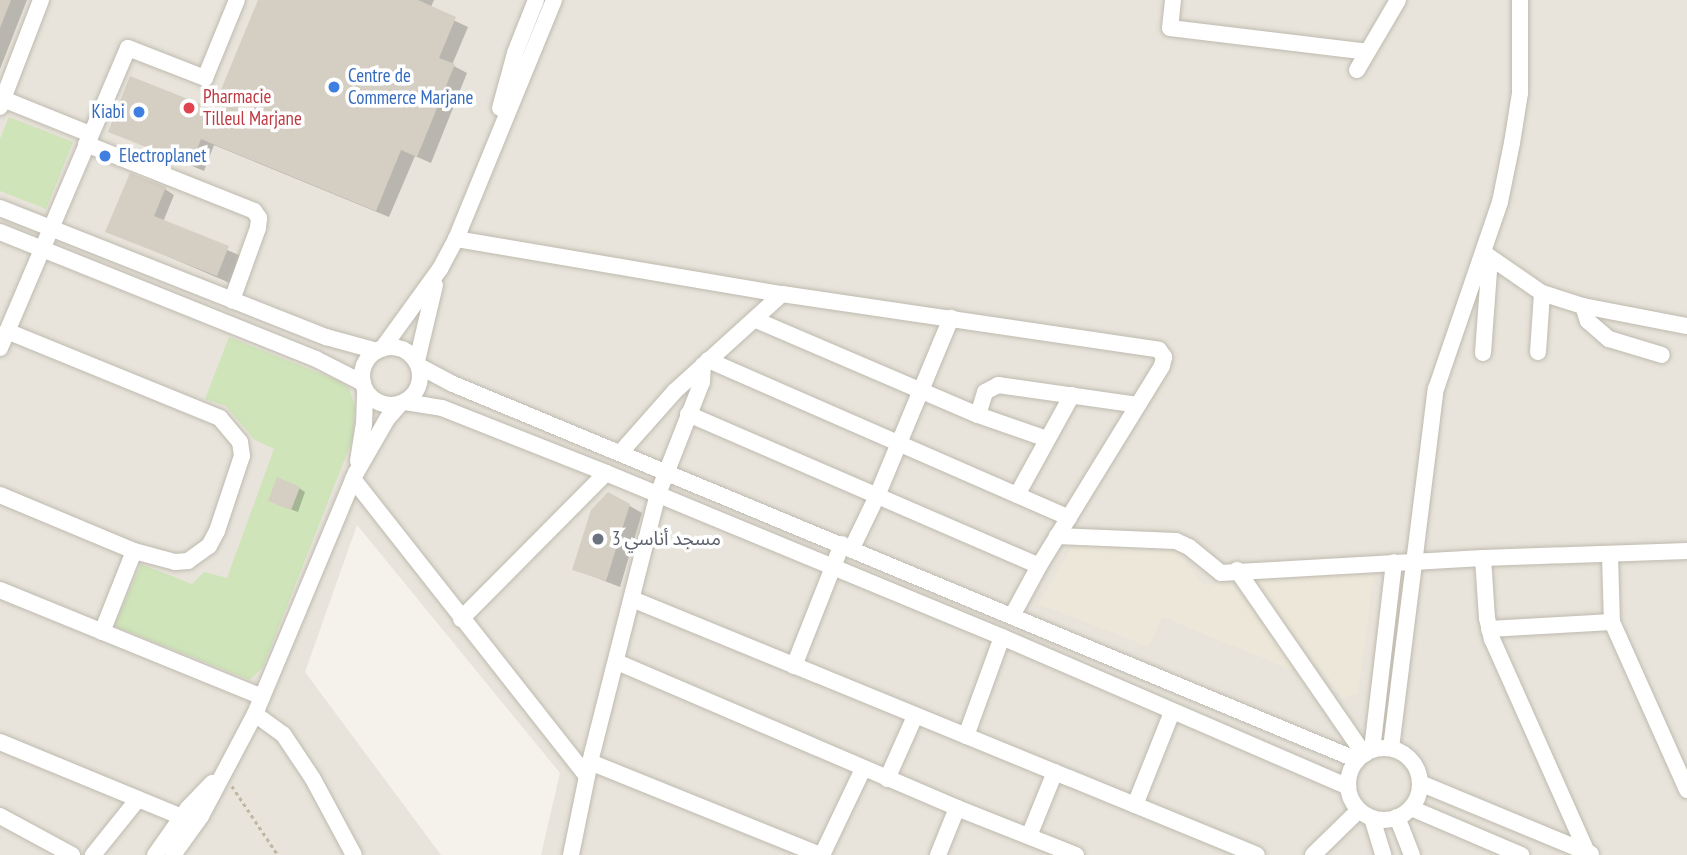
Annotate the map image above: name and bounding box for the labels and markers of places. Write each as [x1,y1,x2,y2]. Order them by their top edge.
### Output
place label: Centre de Commerce Marjane [348,65,473,109]
marker: Centre de Commerce Marjane [326,79,342,95]
place label: Pharmacie Tilleul Marjane [203,86,302,130]
marker: Pharmacie Tilleul Marjane [181,100,197,116]
place label: Kiabi [92,101,125,123]
marker: Kiabi [131,104,147,120]
place label: Electroplanet [119,145,206,167]
marker: Electroplanet [97,148,113,164]
place label: مسجد أناسي 3 [612,528,721,550]
marker: مسجد أناسي 3 [590,531,606,547]

